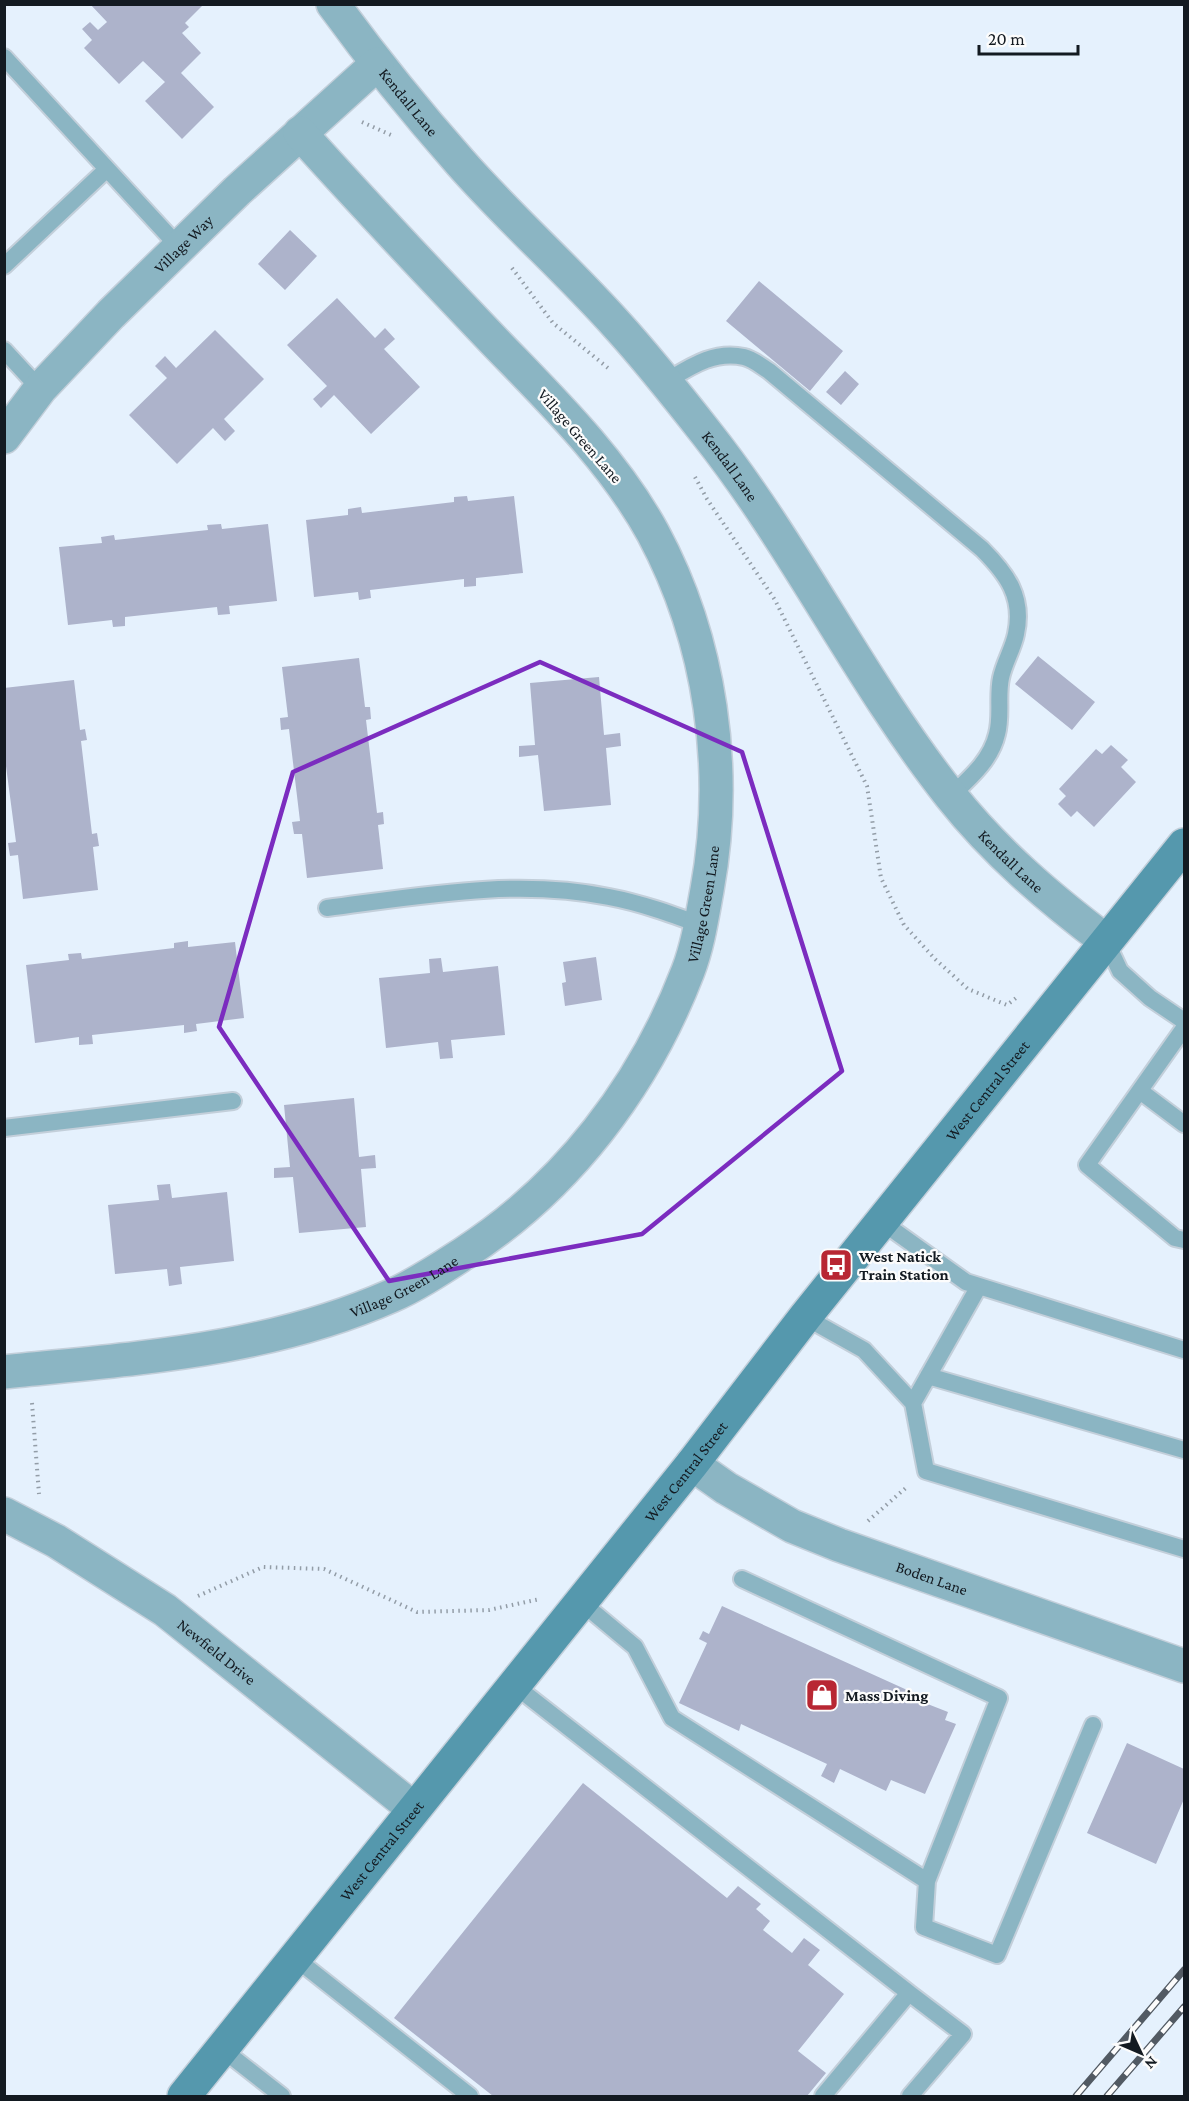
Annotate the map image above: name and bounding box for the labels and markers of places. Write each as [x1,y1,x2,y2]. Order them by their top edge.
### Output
bus stop icon: West Natick Train Station [818,1247,854,1283]
place label: West Natick Train Station [858,1248,949,1283]
shop icon: Mass Diving [804,1677,840,1713]
place label: Mass Diving [845,1687,928,1704]

